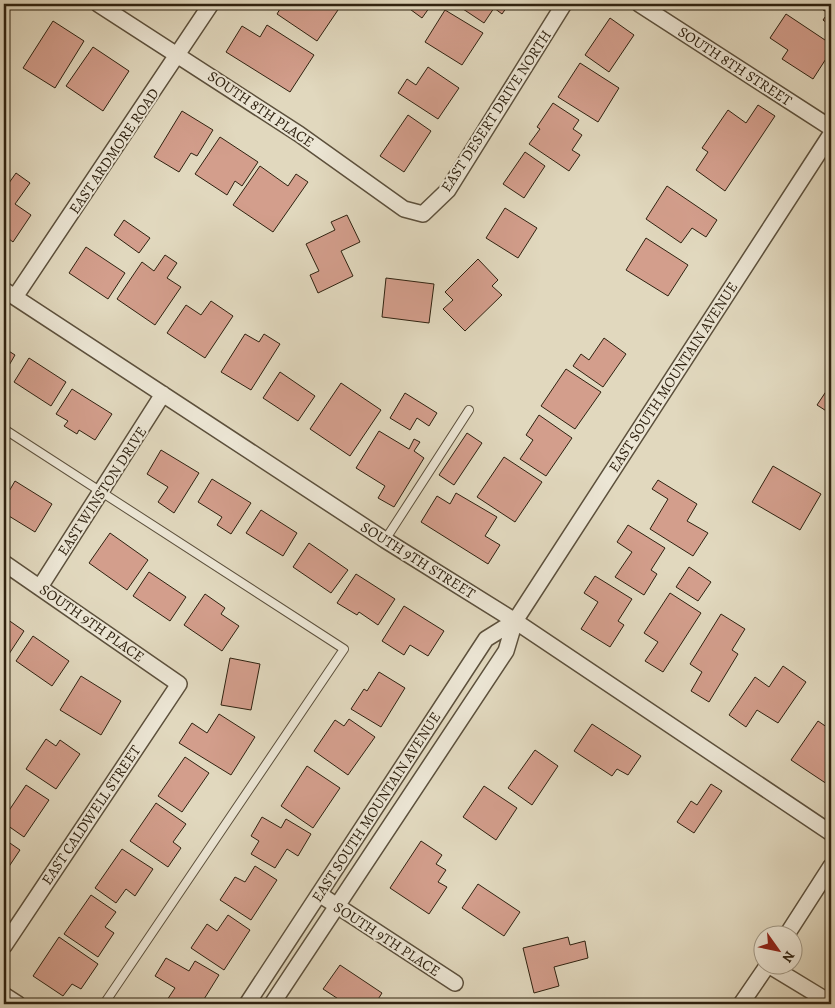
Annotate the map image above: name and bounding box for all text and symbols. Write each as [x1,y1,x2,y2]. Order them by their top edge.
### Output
street label: SOUTH 8TH STREET [674,22,796,111]
street label: EAST DESERT DRIVE NORTH [436,26,556,196]
street label: SOUTH 8TH PLACE [204,66,318,152]
street label: EAST ARDMORE ROAD [64,84,164,218]
street label: EAST SOUTH MOUNTAIN AVENUE [604,278,742,476]
street label: EAST WINSTON DRIVE [53,423,151,559]
street label: SOUTH 9TH STREET [357,517,480,604]
street label: SOUTH 9TH PLACE [36,579,148,667]
street label: EAST SOUTH MOUNTAIN AVENUE [307,708,445,906]
street label: EAST CALDWELL STREET [37,741,146,889]
street label: SOUTH 9TH PLACE [330,897,444,981]
north arrow [752,926,802,976]
text: N [778,947,799,966]

